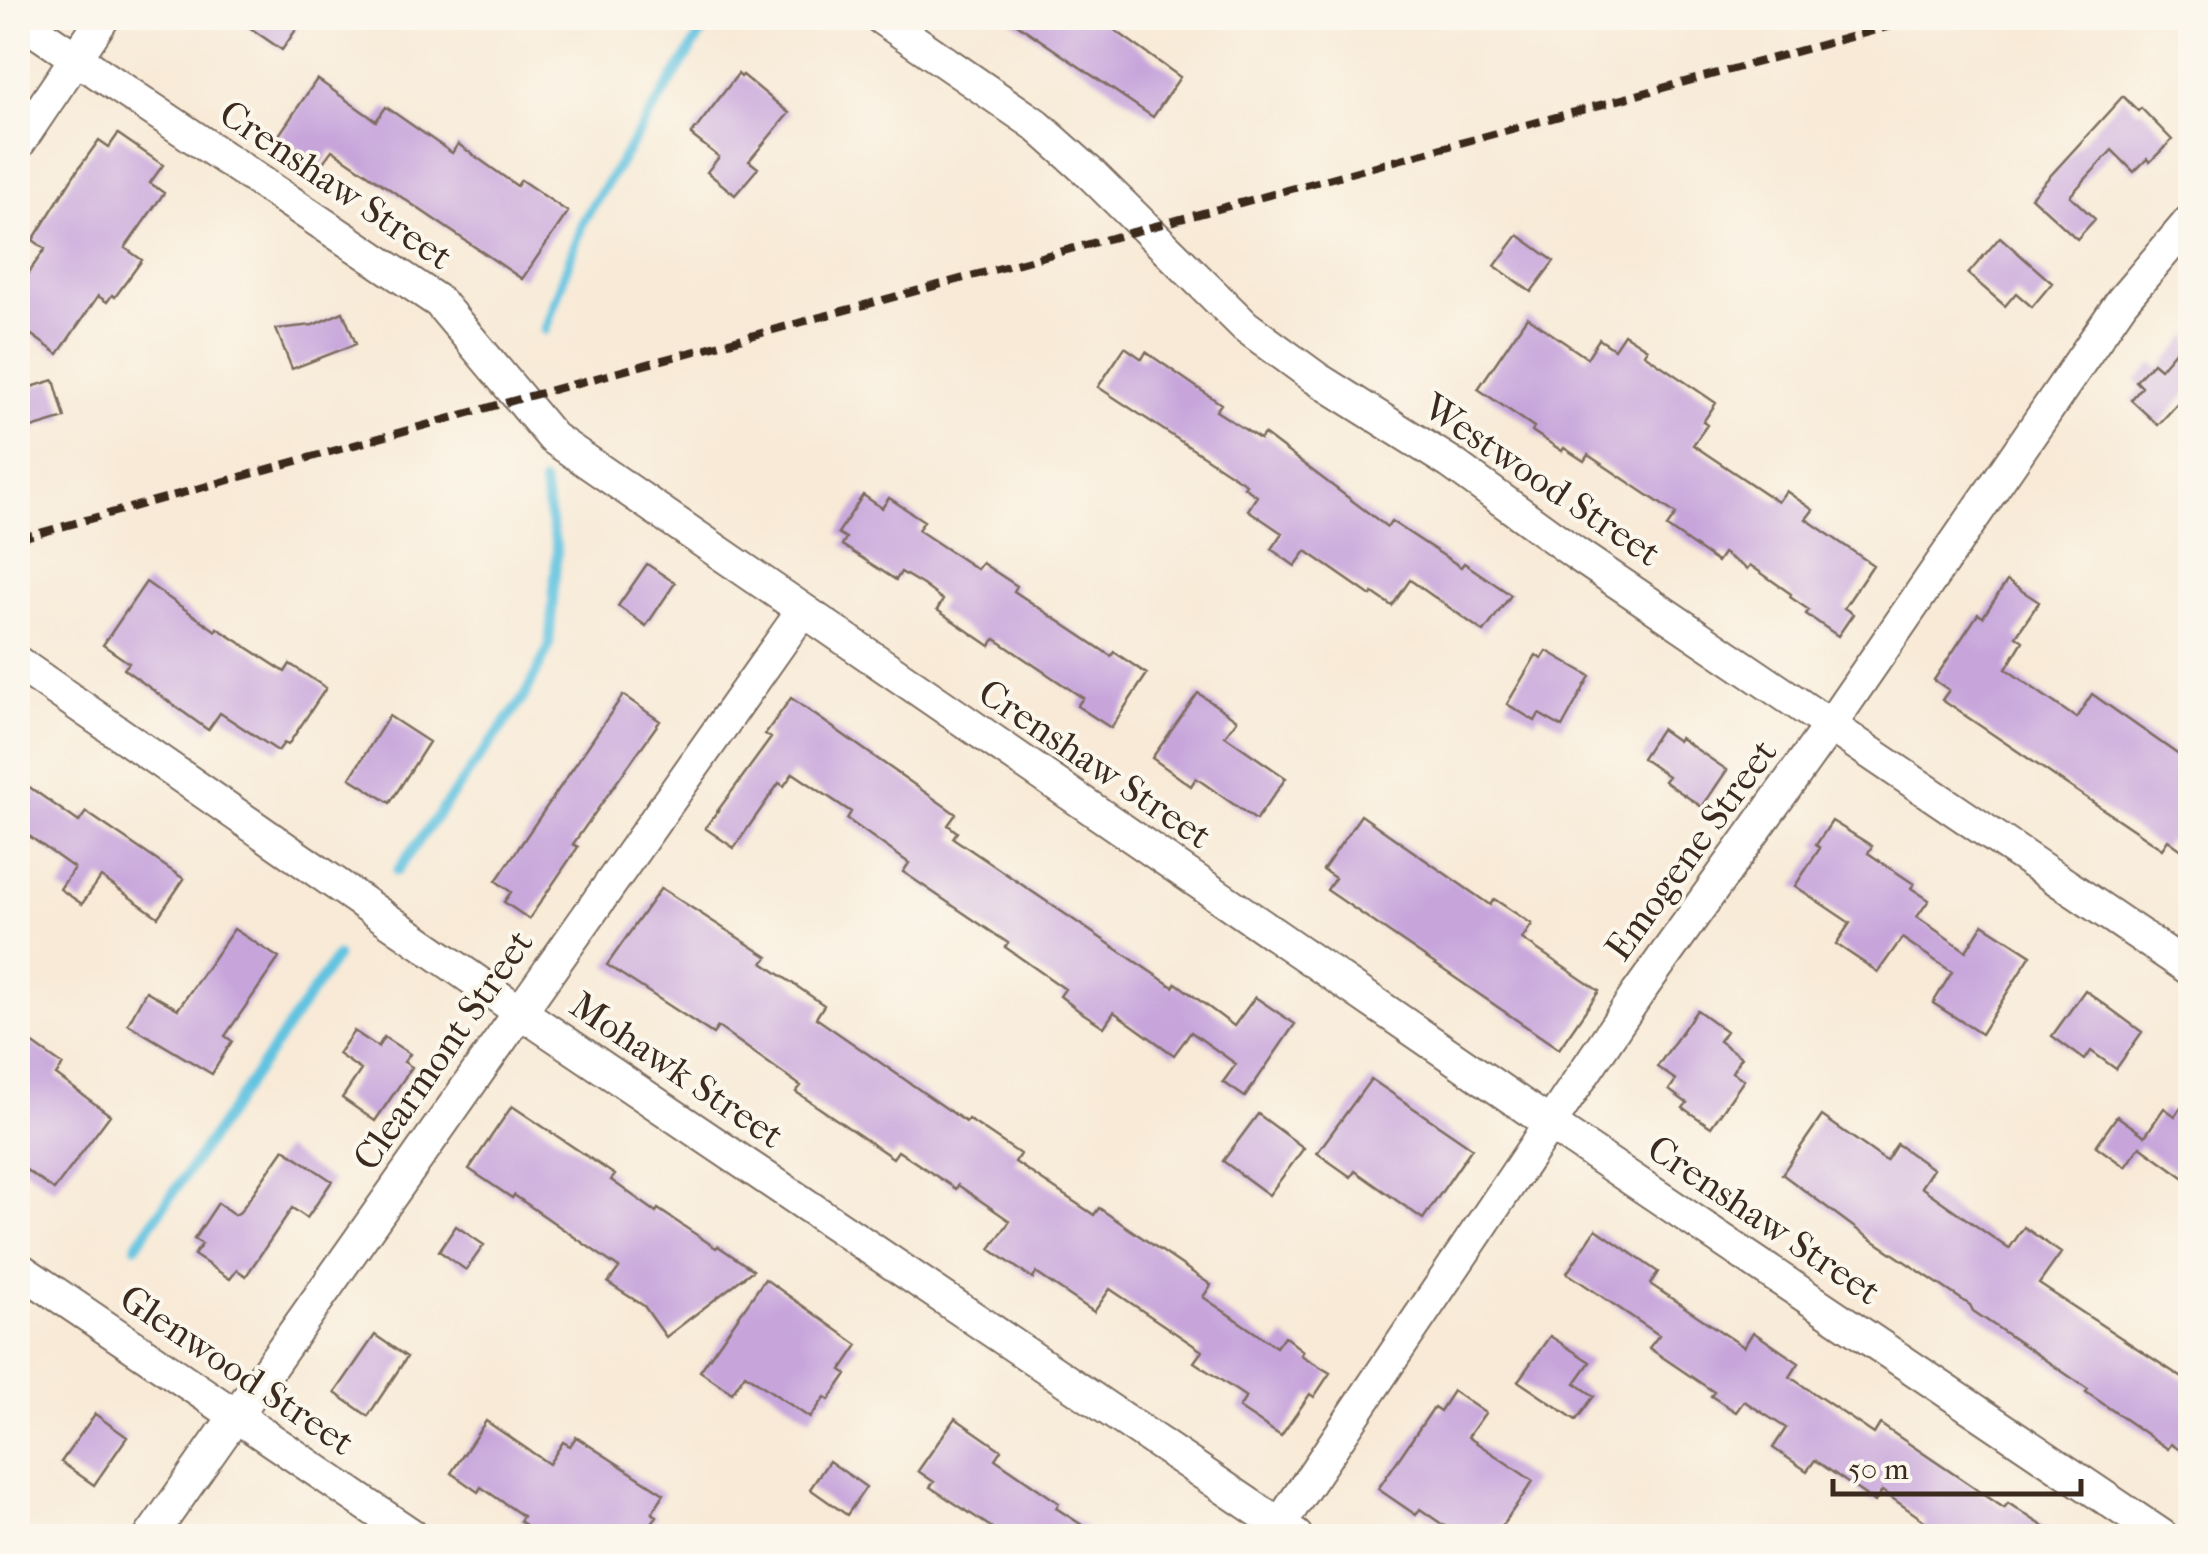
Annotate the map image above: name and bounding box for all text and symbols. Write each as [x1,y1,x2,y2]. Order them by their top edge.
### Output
street label: Crenshaw Street [211,91,461,280]
street label: Westwood Street [1414,384,1670,576]
street label: Crenshaw Street [970,670,1220,859]
street label: Emogene Street [1596,730,1786,969]
street label: Clearmont Street [344,921,543,1179]
street label: Mohawk Street [562,982,792,1158]
street label: Crenshaw Street [1639,1126,1889,1315]
street label: Glenwood Street [112,1275,363,1465]
scale bar [1833,1434,2080,1496]
text: 50 m [1848,1452,1909,1487]

